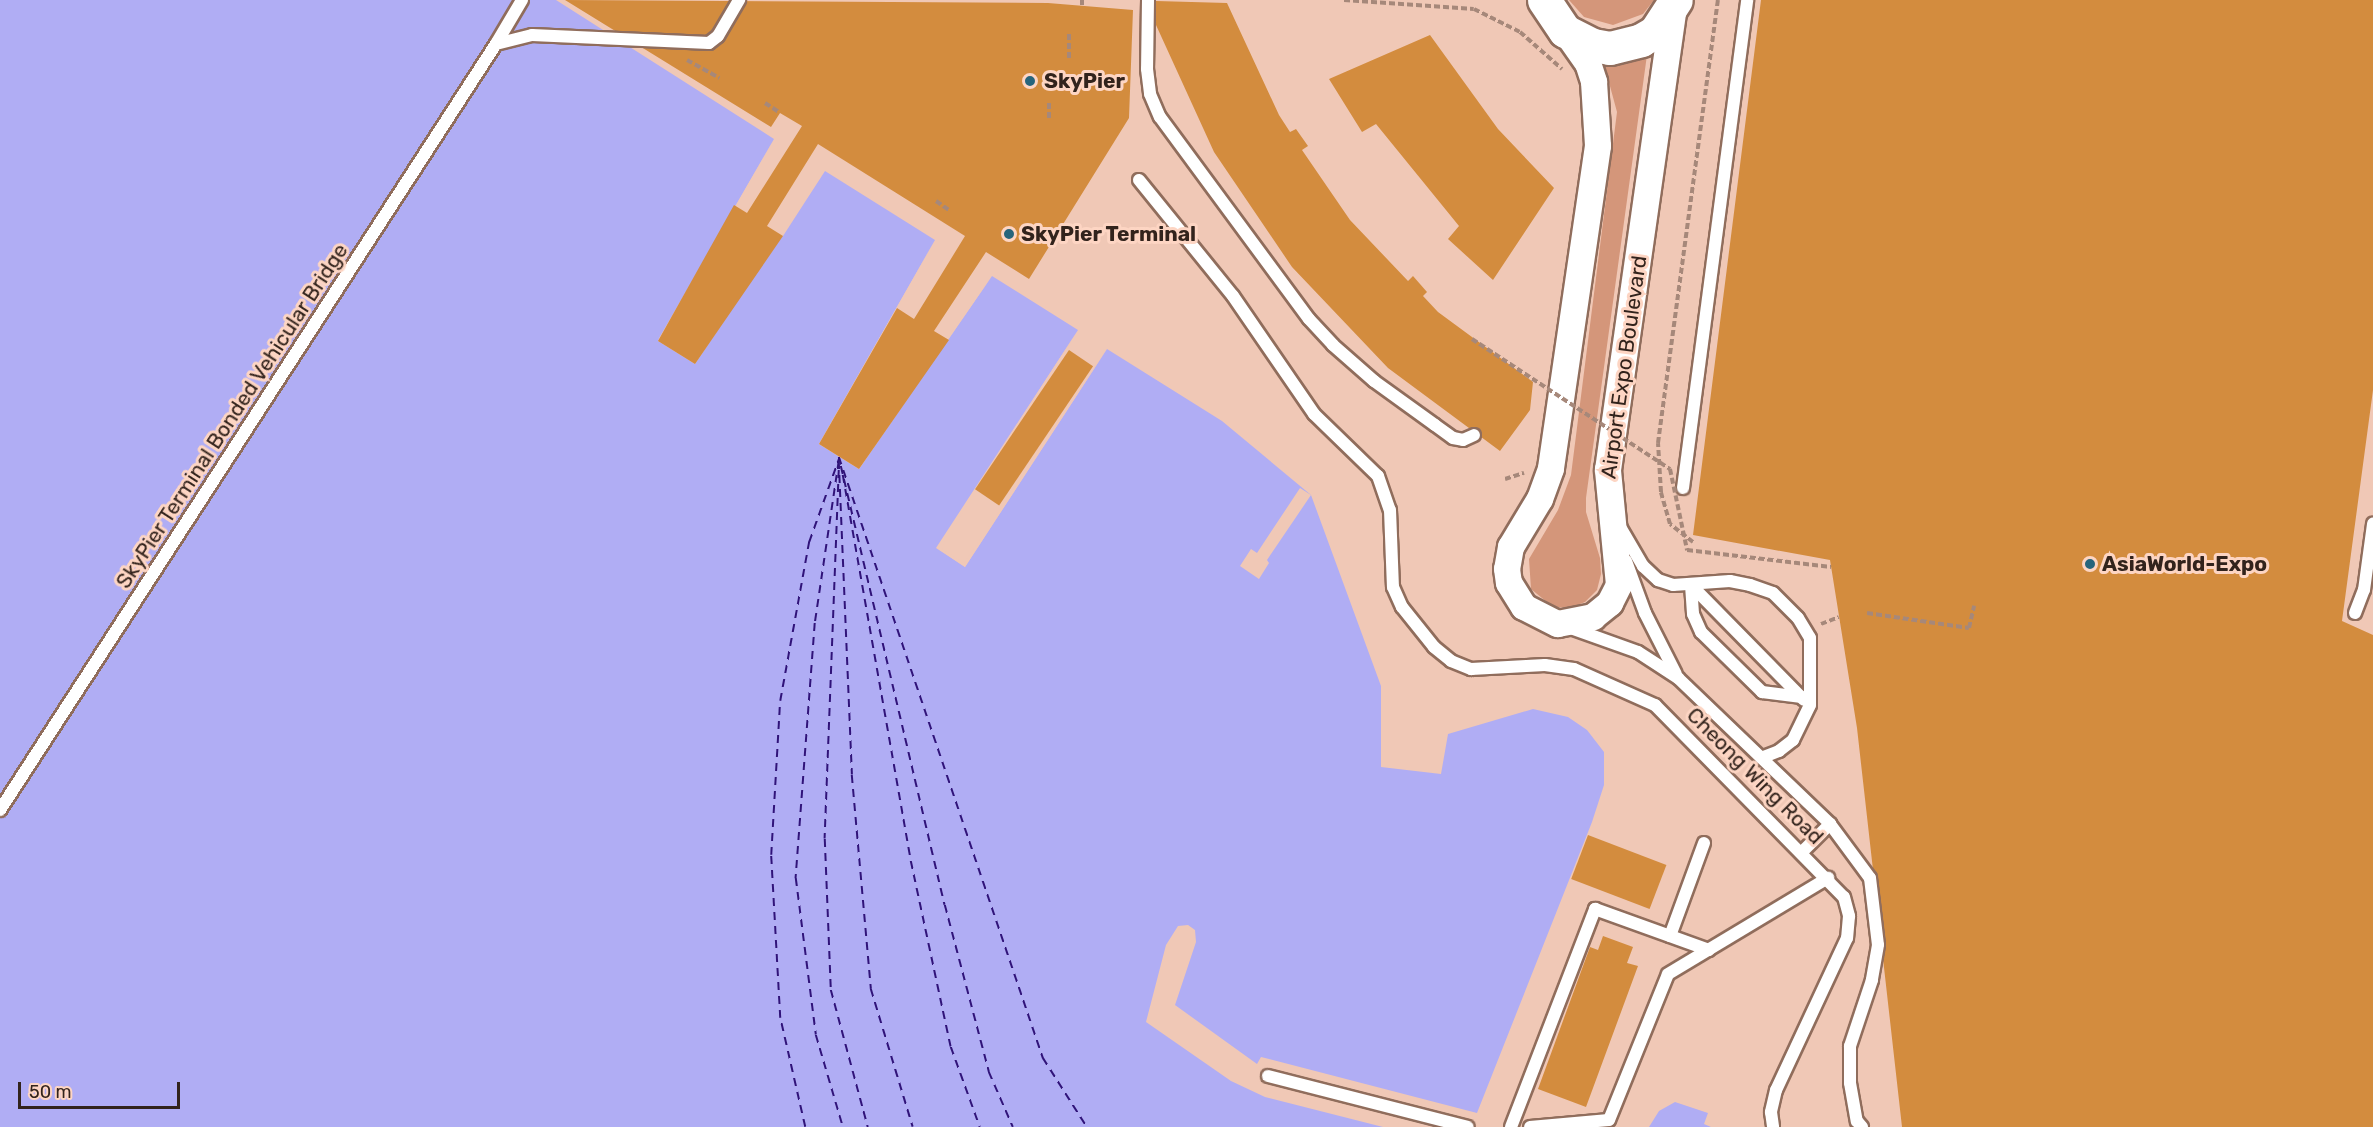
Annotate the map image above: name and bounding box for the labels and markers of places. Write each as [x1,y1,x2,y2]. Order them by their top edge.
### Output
place label: SkyPier [1044,68,1125,94]
marker: SkyPier [1021,72,1039,90]
place label: SkyPier Terminal [1021,221,1197,247]
marker: SkyPier Terminal [1002,227,1016,241]
place label: AsiaWorld-Expo [2102,551,2267,577]
marker: AsiaWorld-Expo [2083,557,2097,571]

